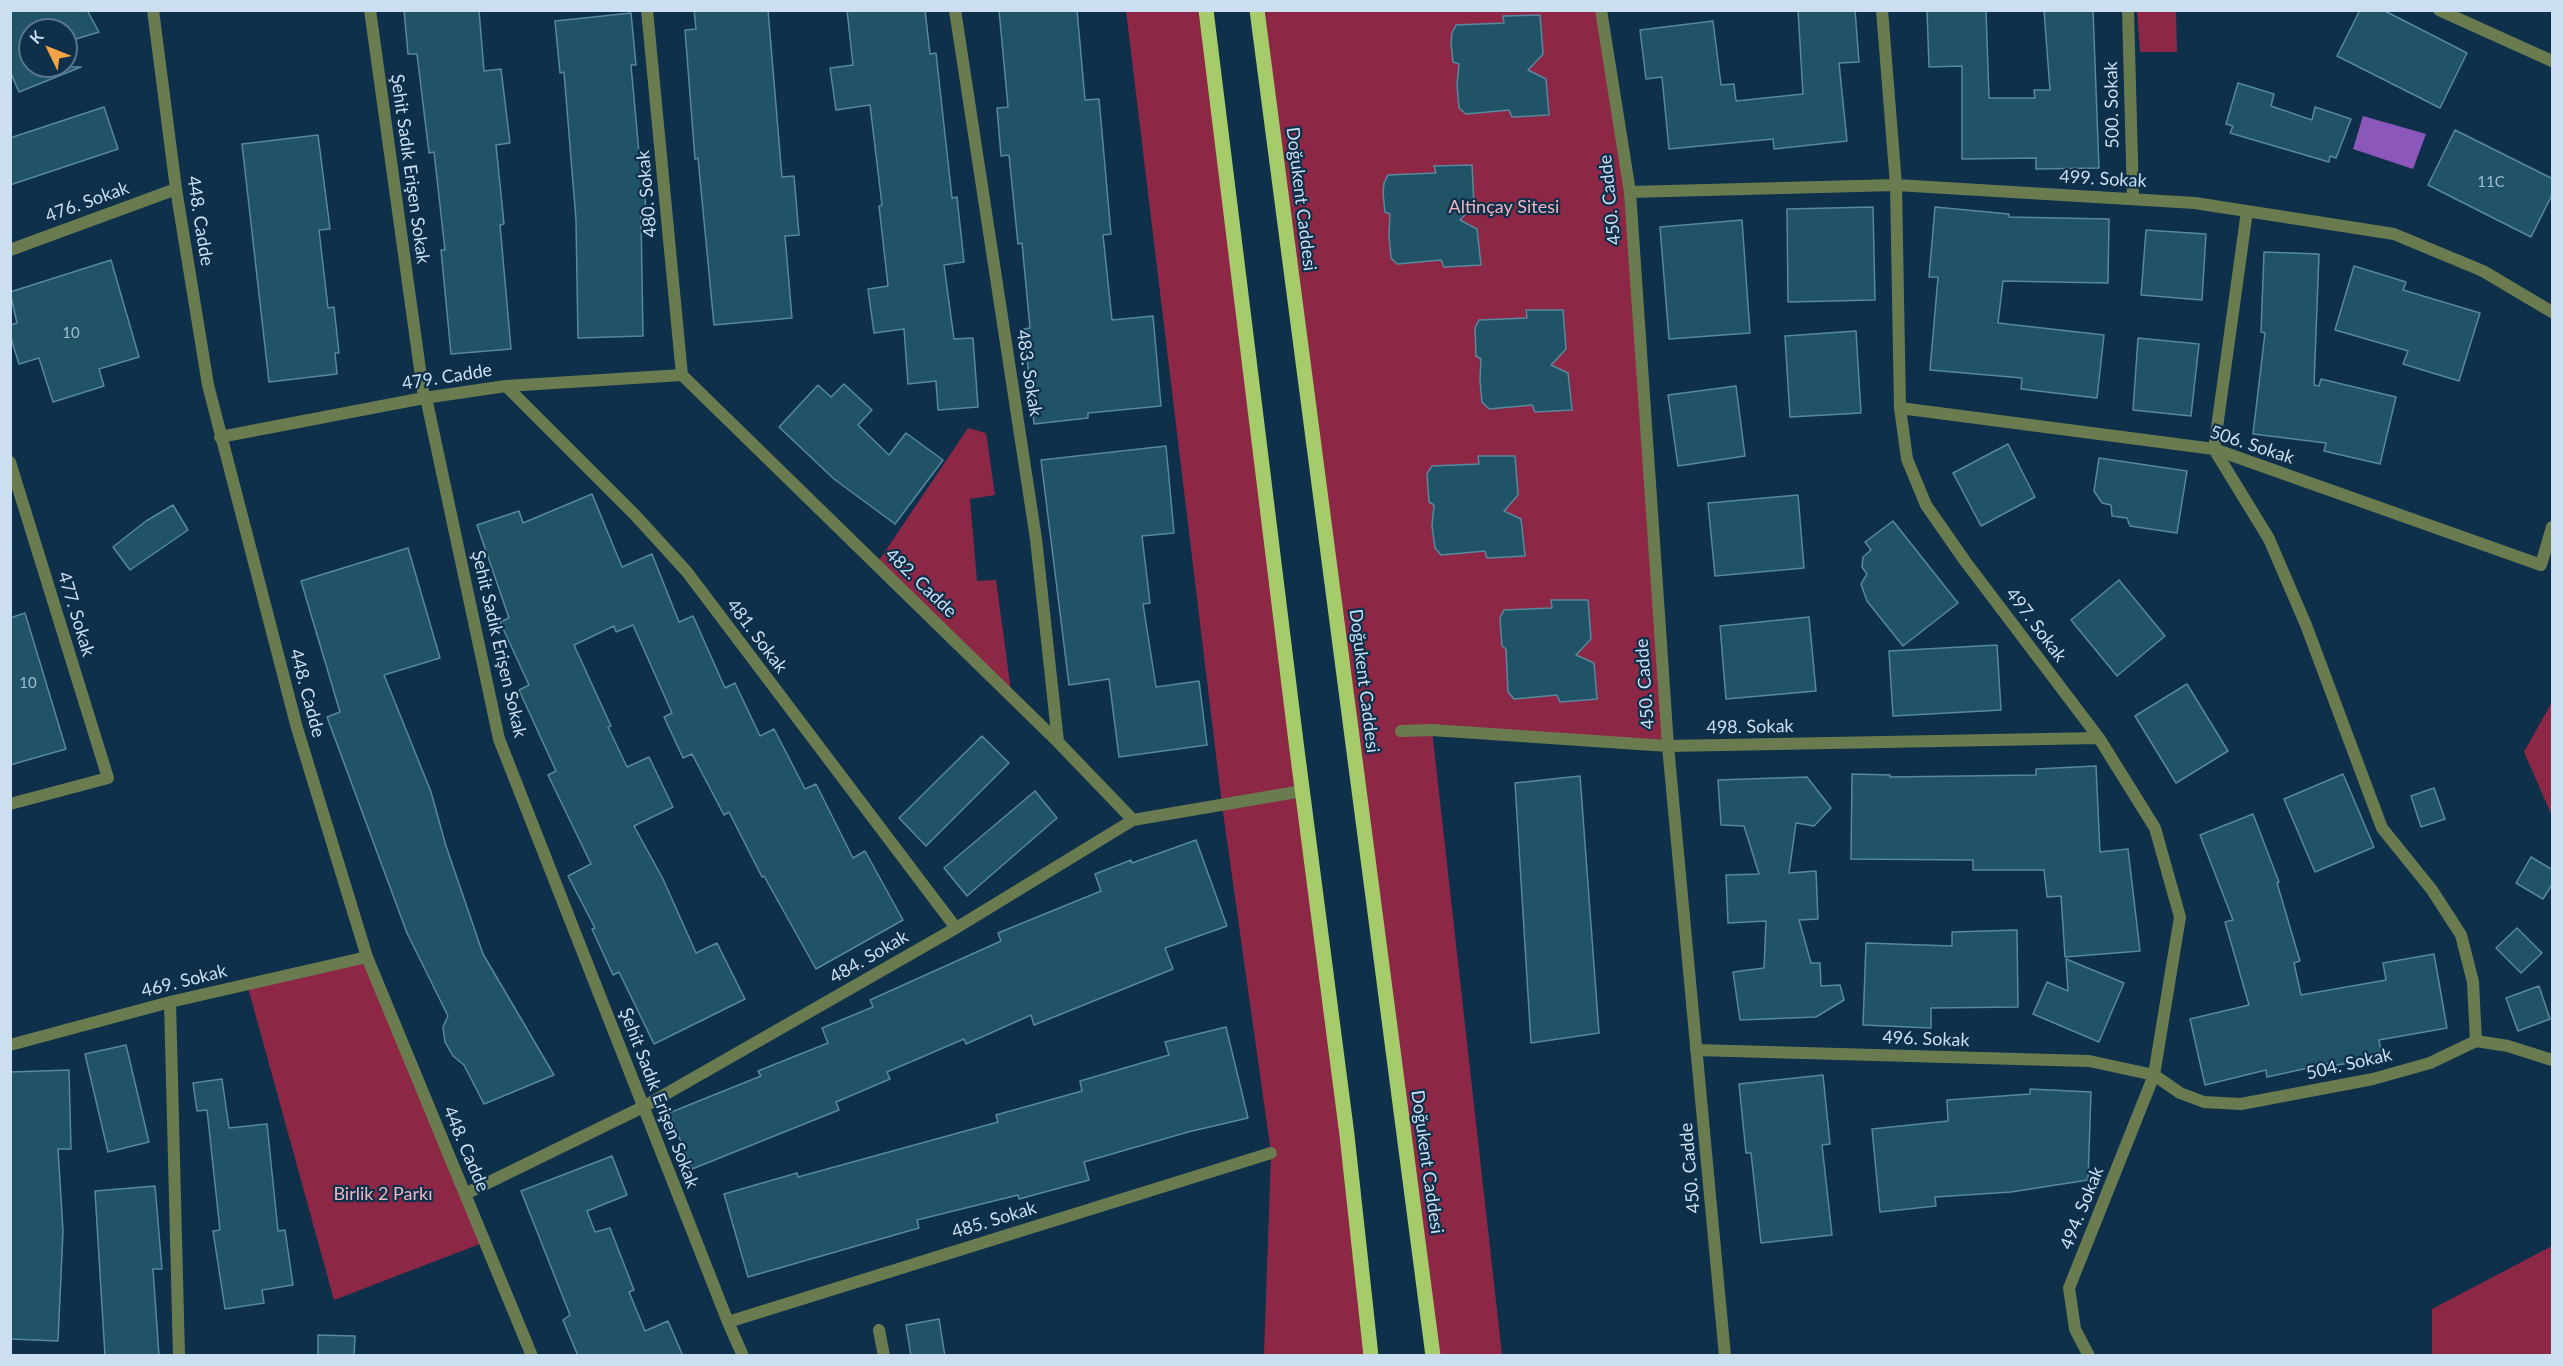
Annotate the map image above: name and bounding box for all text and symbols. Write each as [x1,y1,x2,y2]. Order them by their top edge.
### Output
north arrow [18,18,78,78]
text: K [25,26,47,47]
street label: 500. Sokak [2100,61,2124,149]
street label: Şehit Sadık Erişen Sokak [386,73,434,265]
street label: Doğukent Caddesi [1281,126,1321,272]
street label: 480. Sokak [632,150,662,238]
street label: 450. Cadde [1595,154,1625,246]
street label: 499. Sokak [2059,166,2147,192]
house number: 11C [2477,173,2505,191]
street label: 448. Cadde [182,174,218,268]
street label: 476. Sokak [42,177,132,227]
park label: Altinçay Sitesi [1449,196,1559,218]
house number: 10 [62,324,80,342]
street label: 483. Sokak [1012,328,1046,418]
street label: 479. Cadde [400,359,494,395]
street label: 506. Sokak [2207,421,2297,469]
street label: 482. Cadde [881,544,961,622]
street label: Şehit Sadık Erişen Sokak [467,548,531,740]
street label: 477. Sokak [53,569,99,659]
street label: 497. Sokak [2001,584,2071,666]
street label: 481. Sokak [722,595,792,677]
street label: Doğukent Caddesi [1344,608,1384,754]
street label: 450. Cadde [1631,638,1659,730]
street label: 448. Cadde [285,646,329,740]
house number: 10 [19,674,37,692]
street label: 498. Sokak [1706,715,1794,739]
street label: 484. Sokak [826,926,912,988]
street label: 469. Sokak [139,960,229,1002]
street label: Şehit Sadık Erişen Sokak [615,1005,703,1191]
street label: 496. Sokak [1882,1027,1970,1051]
street label: 504. Sokak [2304,1044,2394,1084]
street label: Doğukent Caddesi [1406,1089,1448,1235]
street label: 448. Cadde [438,1103,494,1195]
street label: 450. Cadde [1675,1122,1705,1214]
street label: 494. Sokak [2056,1163,2108,1253]
park label: Birlik 2 Parkı [333,1183,433,1205]
street label: 485. Sokak [949,1197,1039,1243]

